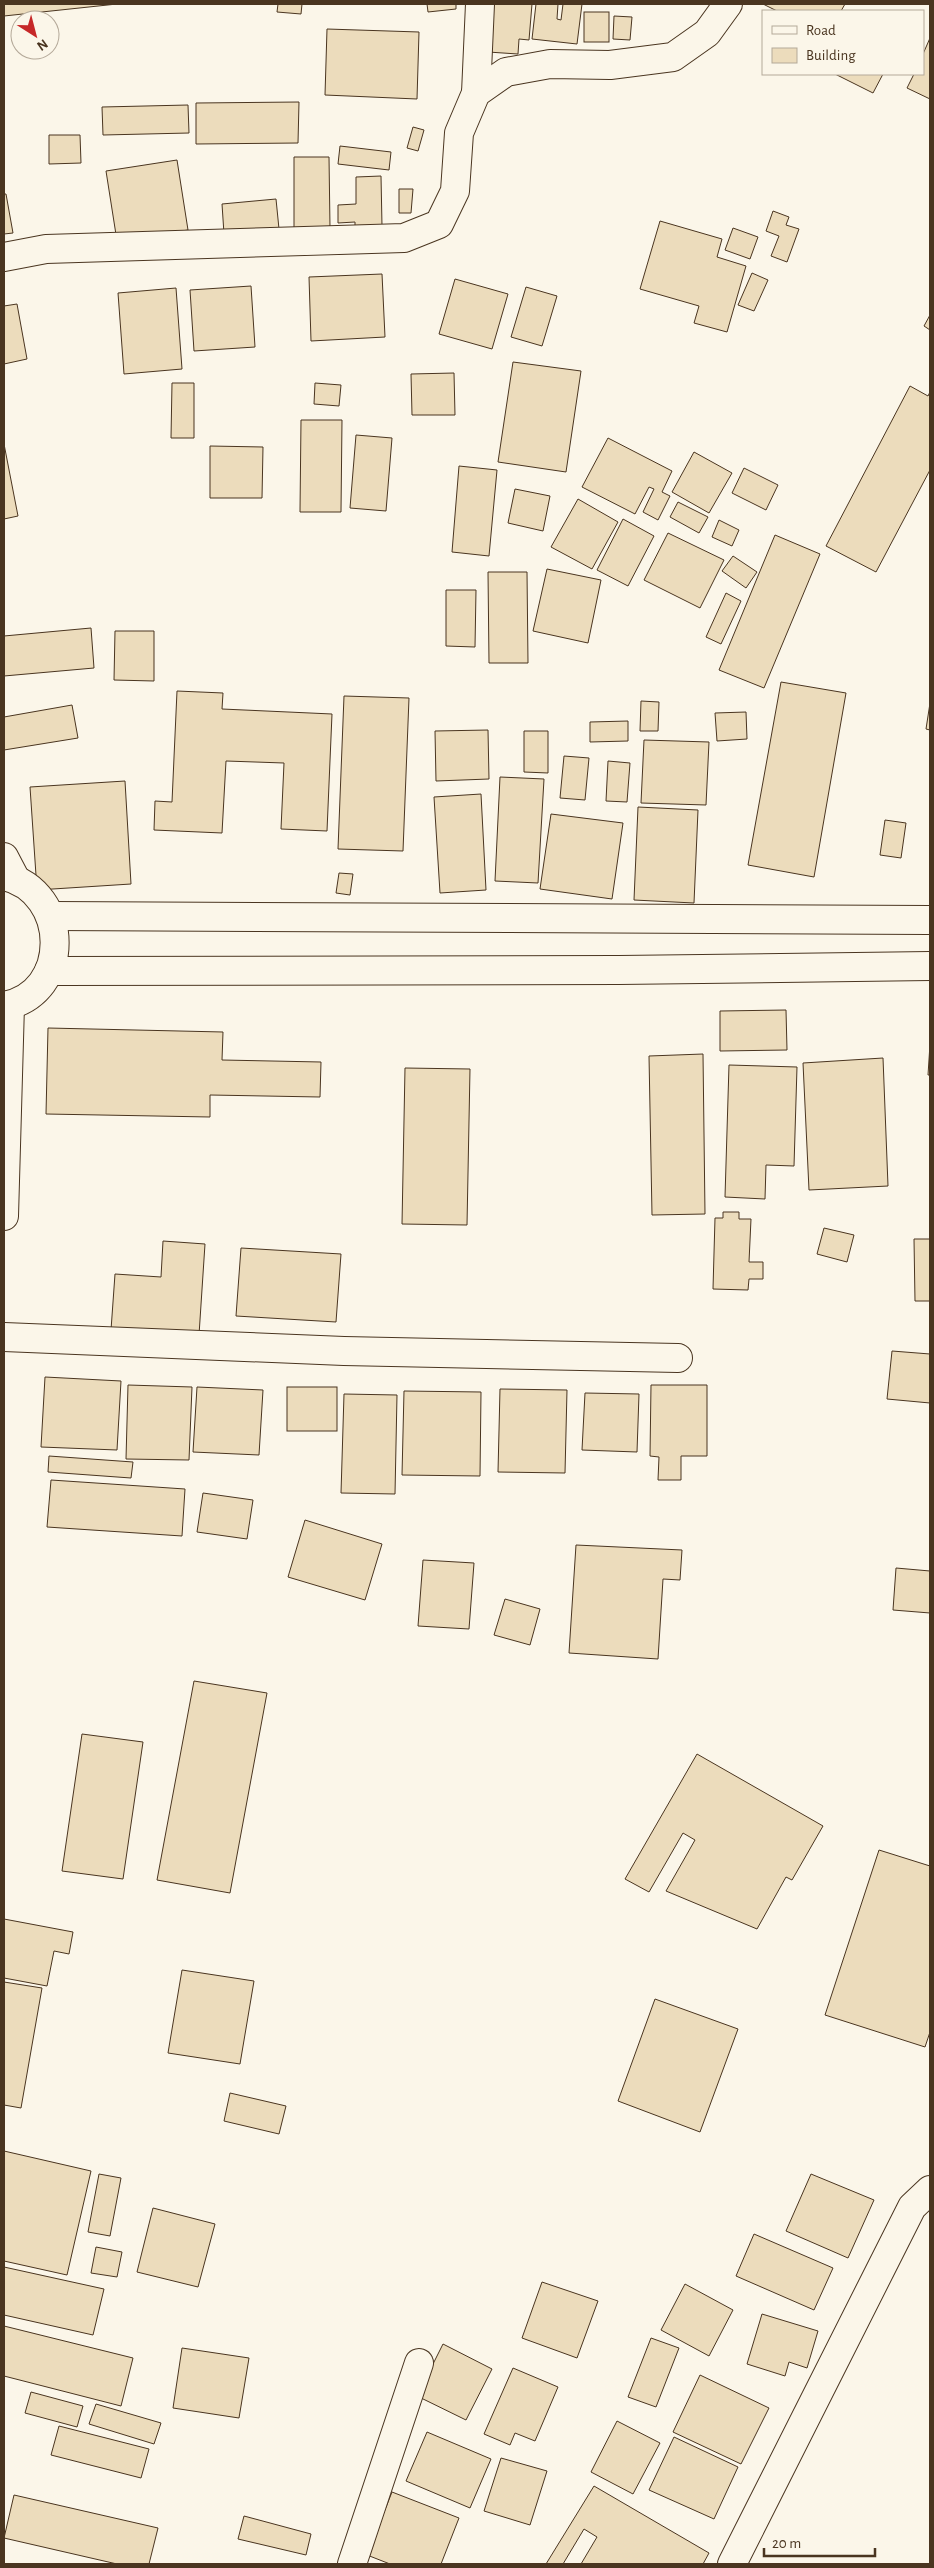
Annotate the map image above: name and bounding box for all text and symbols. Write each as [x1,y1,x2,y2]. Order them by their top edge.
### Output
north arrow [10,10,60,60]
legend [762,10,924,75]
text: Road [806,23,836,38]
text: N [34,36,50,53]
text: Building [806,48,856,63]
scale bar [764,2526,875,2558]
text: 20 m [772,2536,801,2551]

